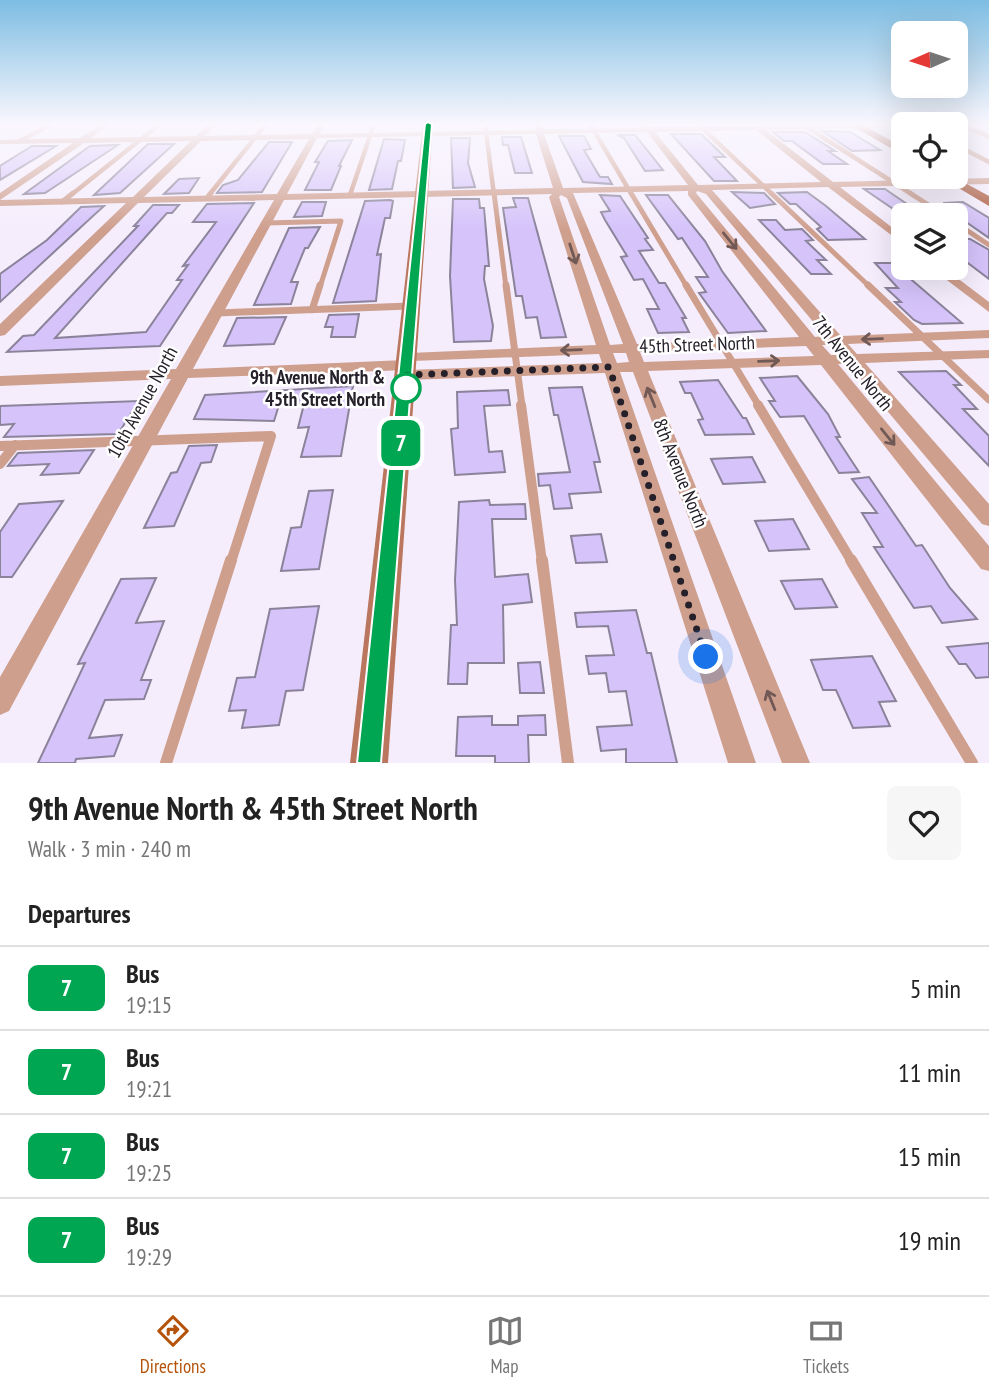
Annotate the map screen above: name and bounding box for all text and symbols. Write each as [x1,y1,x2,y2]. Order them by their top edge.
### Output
north arrow [891,21,968,98]
map controls [891,21,968,280]
button: locate [891,112,968,189]
button: layers [891,203,968,280]
one-way arrow [722,231,737,250]
one-way arrow [568,243,580,265]
street label: 7th Avenue North [807,311,899,415]
street label: 45th Street North [639,330,755,358]
one-way arrow [861,332,884,345]
street label: 10th Avenue North [101,342,183,462]
one-way arrow [560,344,583,357]
one-way arrow [758,354,781,368]
place label: 9th Avenue North & 45th Street North [250,365,385,411]
marker: 9th Avenue North & 45th Street North [391,373,421,403]
one-way arrow [644,386,657,408]
street label: 8th Avenue North [648,415,714,531]
line badge: 7 [378,420,424,466]
text: 7 [395,427,407,458]
one-way arrow [881,427,896,445]
your location [688,639,723,674]
one-way arrow [763,689,776,711]
text: 9th Avenue North & 45th Street North [28,786,478,829]
button: heart [887,786,961,860]
text: Walk · 3 min · 240 m [28,834,191,863]
text: Departures [28,897,131,930]
text: Bus [126,957,159,990]
text: 7 [61,972,72,1003]
text: 5 min [910,972,961,1005]
text: 19:15 [126,990,172,1019]
text: Bus [126,1041,159,1074]
text: 7 [61,1056,72,1087]
text: 11 min [898,1056,961,1089]
text: 19:21 [126,1074,172,1103]
text: Bus [126,1125,159,1158]
text: 7 [61,1140,72,1171]
text: 15 min [898,1140,961,1173]
text: 19:25 [126,1158,172,1187]
text: Bus [126,1209,159,1242]
text: 7 [61,1224,72,1255]
text: 19 min [898,1224,961,1257]
text: 19:29 [126,1242,172,1271]
tab: Directions [140,1312,206,1378]
tab: Map [486,1312,524,1378]
tab: Tickets [803,1312,849,1378]

